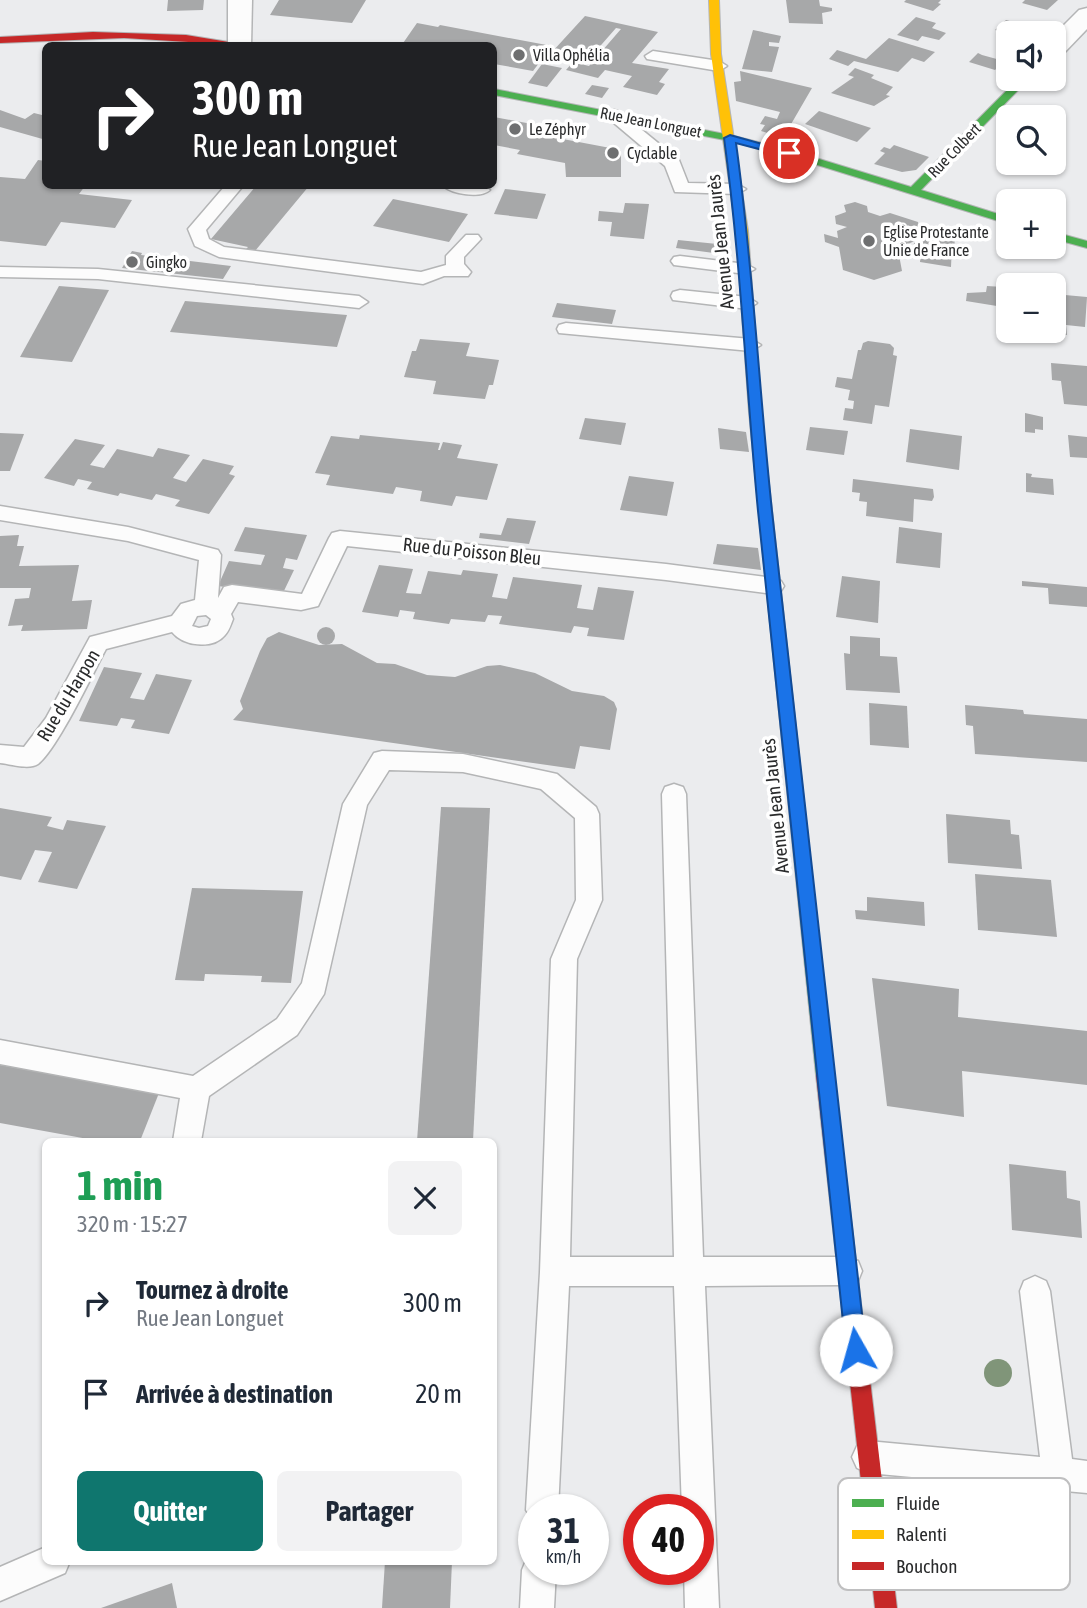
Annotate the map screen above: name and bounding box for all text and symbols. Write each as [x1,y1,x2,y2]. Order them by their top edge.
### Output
map controls [996,21,1066,343]
button: sound [996,21,1066,91]
place label: Villa Ophélia [533,46,610,65]
marker: Villa Ophélia [511,47,527,63]
text: 300 m [192,69,303,125]
icon: right [77,70,168,161]
street label: Rue Jean Longuet [599,103,704,142]
button: search [996,105,1066,175]
street label: Rue Colbert [924,119,984,181]
place label: Le Zéphyr [529,120,586,139]
marker: Le Zéphyr [507,121,523,137]
pin [759,123,819,183]
text: Rue Jean Longuet [192,127,398,164]
icon: arrive [770,134,808,172]
place label: Cyclable [627,144,677,163]
marker: Cyclable [605,145,621,161]
street label: Avenue Jean Jaurès [702,173,738,311]
button: + [996,189,1066,259]
place label: Eglise Protestante Unie de France [883,223,989,259]
marker: Eglise Protestante Unie de France [861,233,877,249]
place label: Gingko [146,253,187,272]
marker: Gingko [124,254,140,270]
button: − [996,273,1066,343]
street label: Rue du Poisson Bleu [402,533,542,569]
street label: Rue du Harpon [32,645,104,745]
street label: Avenue Jean Jaurès [757,737,793,875]
text: 1 min [77,1161,163,1209]
button: close [388,1161,462,1235]
text: 320 m · 15:27 [77,1211,188,1237]
text: Tournez à droite [136,1275,289,1305]
icon: right [77,1284,115,1322]
text: 300 m [403,1288,462,1318]
text: Rue Jean Longuet [136,1305,284,1331]
position arrow [819,1313,893,1387]
icon: arrive [77,1375,115,1413]
text: Arrivée à destination [136,1379,333,1409]
text: 20 m [415,1379,462,1409]
button: Quitter [77,1471,263,1551]
button: Partager [277,1471,462,1551]
legend [838,1478,1070,1590]
text: Fluide [896,1492,940,1514]
speed limit sign: 40 [623,1494,714,1585]
text: 31 [547,1510,580,1550]
text: Ralenti [896,1523,947,1545]
text: km/h [546,1546,581,1567]
text: Bouchon [896,1555,958,1577]

